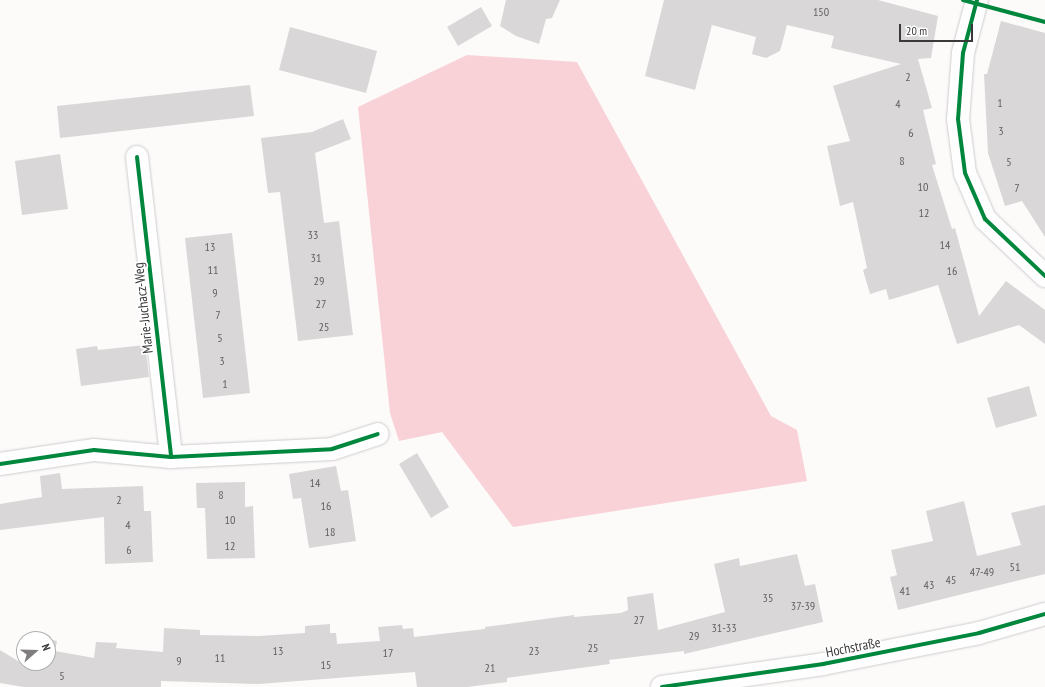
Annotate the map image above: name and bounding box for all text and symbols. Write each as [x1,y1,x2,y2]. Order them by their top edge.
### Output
house number: 150 [813,5,829,19]
scale bar [901,16,975,42]
text: 20 m [906,23,927,38]
house number: 2 [905,70,911,84]
house number: 1 [997,96,1003,110]
house number: 4 [895,97,901,111]
house number: 3 [998,124,1004,138]
house number: 6 [908,126,914,140]
house number: 8 [899,154,905,168]
house number: 5 [1006,155,1012,169]
house number: 10 [918,180,928,194]
house number: 7 [1014,181,1020,195]
house number: 12 [919,206,929,220]
house number: 33 [308,228,318,242]
house number: 14 [940,238,950,252]
house number: 13 [205,240,215,254]
house number: 31 [311,251,321,265]
street label: Marie-Juchacz-Weg [130,262,156,354]
house number: 11 [208,263,218,277]
house number: 16 [947,264,957,278]
house number: 29 [314,274,324,288]
house number: 9 [212,286,218,300]
house number: 27 [316,297,326,311]
house number: 7 [215,308,221,322]
house number: 25 [319,320,329,334]
house number: 5 [217,331,223,345]
house number: 3 [219,354,225,368]
house number: 1 [222,377,228,391]
house number: 14 [310,476,320,490]
house number: 8 [218,488,224,502]
house number: 2 [116,493,122,507]
house number: 16 [321,499,331,513]
house number: 10 [225,513,235,527]
house number: 4 [125,518,131,532]
house number: 18 [325,525,335,539]
house number: 12 [225,539,235,553]
house number: 6 [126,543,132,557]
house number: 51 [1010,560,1020,574]
house number: 47-49 [970,565,994,579]
house number: 45 [946,573,956,587]
house number: 43 [924,578,934,592]
house number: 41 [900,584,910,598]
house number: 35 [763,591,773,605]
house number: 37-39 [791,599,815,613]
house number: 27 [634,613,644,627]
house number: 31-33 [711,621,737,635]
house number: 29 [689,629,699,643]
north arrow [16,631,56,671]
street label: Hochstraße [824,633,882,661]
house number: 25 [588,641,598,655]
text: N [39,642,54,652]
house number: 13 [273,644,283,658]
house number: 23 [529,644,539,658]
house number: 17 [383,646,393,660]
house number: 11 [215,651,225,665]
house number: 9 [176,654,182,668]
house number: 15 [321,658,331,672]
house number: 21 [485,661,495,675]
house number: 5 [59,669,65,683]

